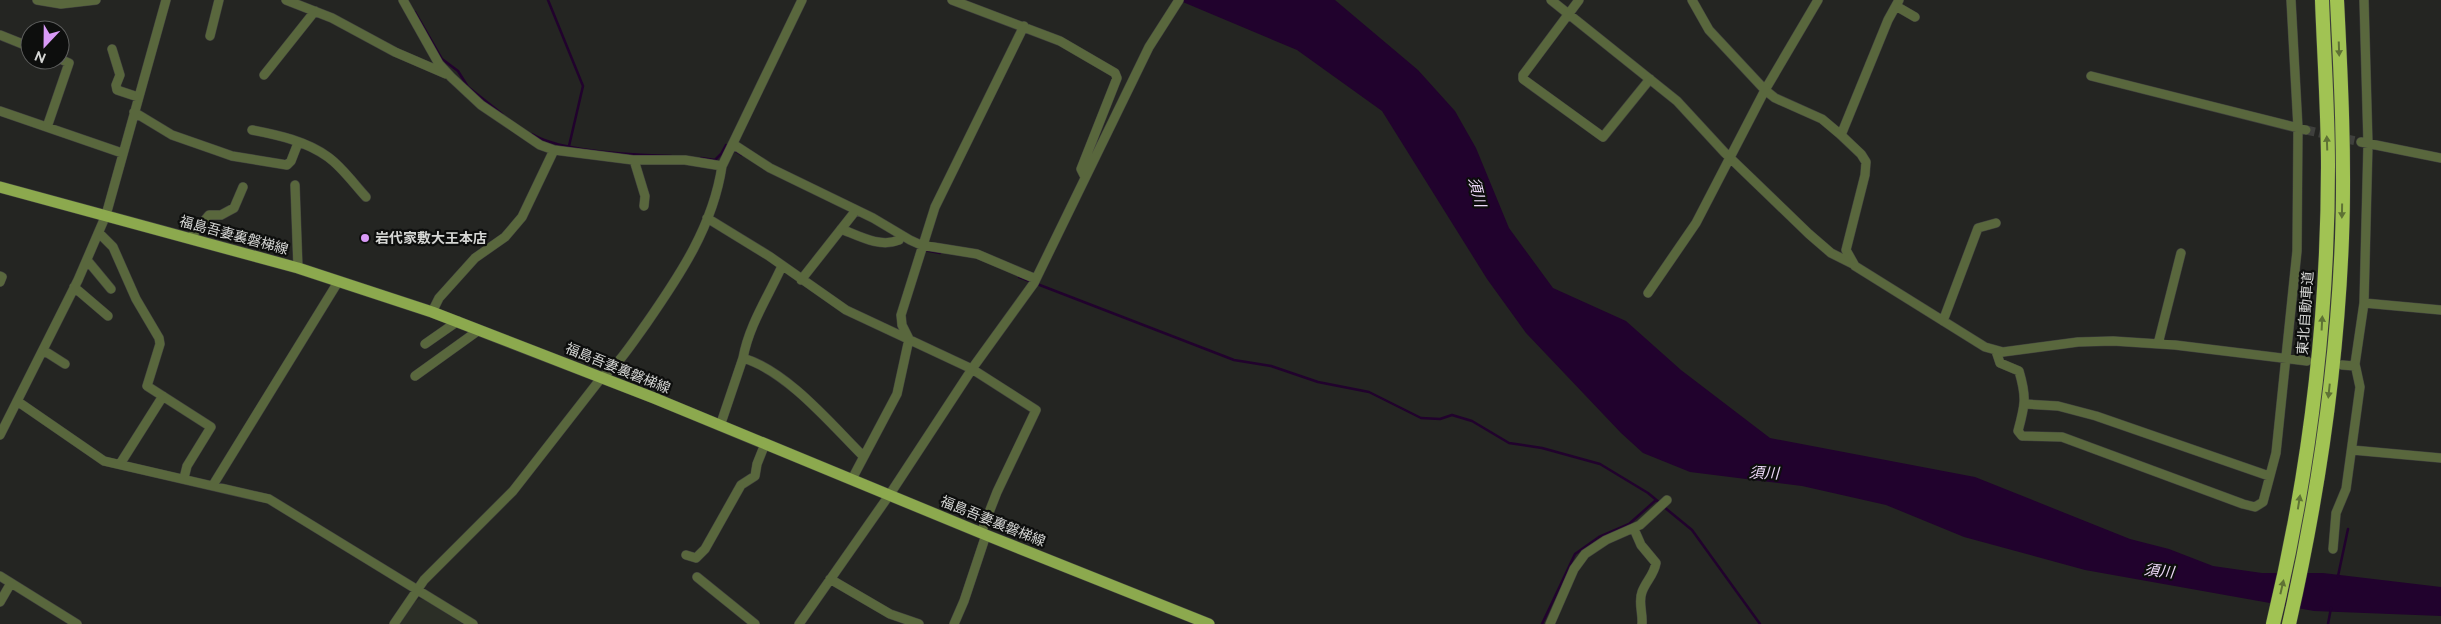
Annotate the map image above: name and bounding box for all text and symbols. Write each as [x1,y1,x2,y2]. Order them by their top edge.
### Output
north arrow [20,20,70,70]
one-way arrow [2336,41,2344,57]
text: N [32,48,48,66]
one-way arrow [2323,135,2331,151]
water label: 須川 [1465,175,1490,211]
one-way arrow [2338,203,2346,219]
street label: 福島吾妻裏磐梯線 [178,213,290,257]
place label: 岩代家敷大王本店 [375,230,487,246]
marker: 岩代家敷大王本店 [359,232,371,244]
street label: 東北自動車道 [2294,271,2316,355]
one-way arrow [2318,315,2326,331]
street label: 福島吾妻裏磐梯線 [563,340,673,396]
one-way arrow [2325,383,2333,399]
water label: 須川 [1749,463,1781,483]
street label: 福島吾妻裏磐梯線 [938,493,1048,549]
one-way arrow [2296,493,2304,509]
water label: 須川 [2143,560,2177,582]
one-way arrow [2278,579,2286,594]

